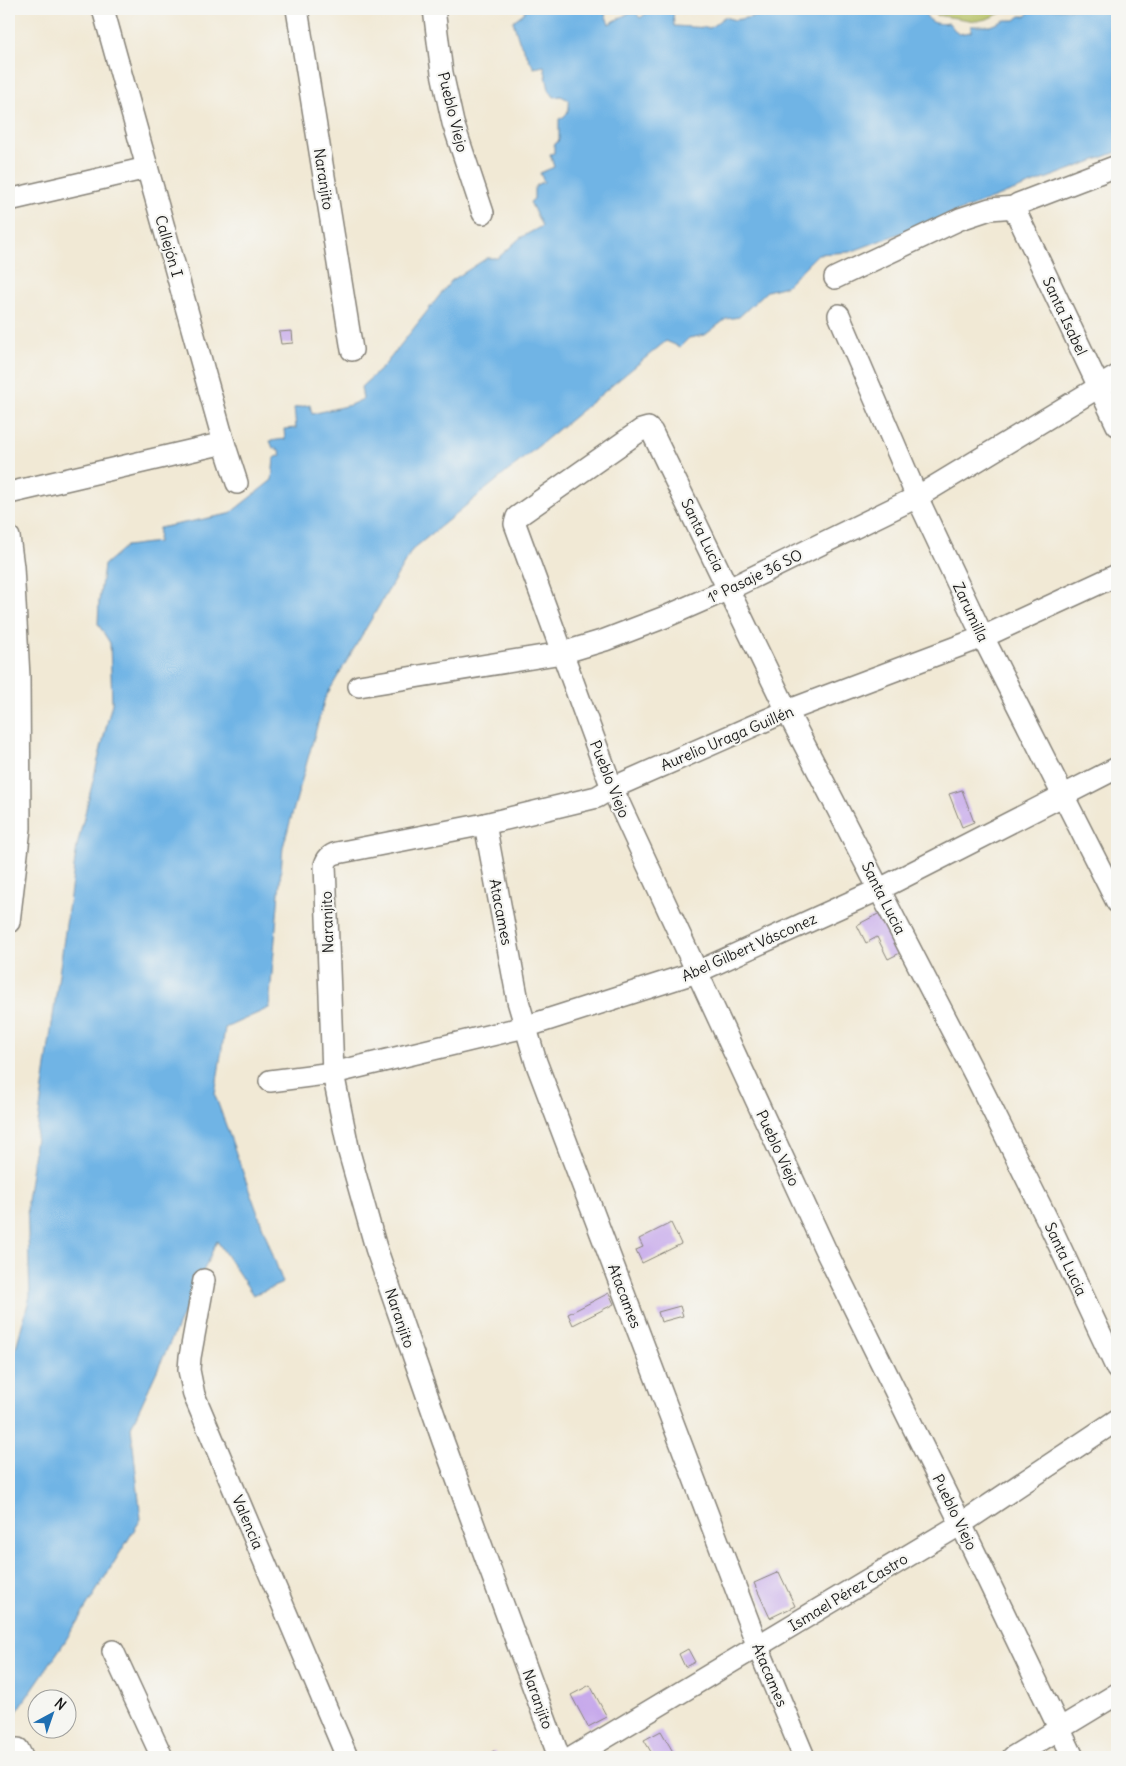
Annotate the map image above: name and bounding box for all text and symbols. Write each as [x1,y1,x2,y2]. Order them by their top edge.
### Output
street label: Pueblo Viejo [434,70,472,154]
street label: Naranjito [310,147,338,211]
street label: Callejón I [151,213,187,279]
street label: Santa Isabel [1039,274,1091,358]
street label: Santa Lucia [677,495,729,575]
street label: 1º Pasaje 36 SO [704,545,806,607]
street label: Zarumilla [949,579,993,645]
street label: Aurelio Uraga Guillén [658,701,797,775]
street label: Pueblo Viejo [586,737,634,821]
street label: Santa Lucia [858,859,911,938]
street label: Atacames [485,877,517,947]
street label: Naranjito [316,891,338,953]
street label: Abel Gilbert Vásconez [679,909,819,985]
street label: Pueblo Viejo [752,1107,804,1189]
street label: Santa Lucia [1041,1219,1091,1299]
street label: Atacames [604,1261,646,1331]
street label: Naranjito [381,1285,419,1351]
street label: Pueblo Viejo [928,1471,982,1553]
street label: Valencia [228,1492,268,1552]
street label: Ismael Pérez Castro [785,1549,911,1635]
street label: Atacames [748,1640,792,1710]
street label: Naranjito [518,1667,558,1731]
north arrow [28,1688,78,1738]
text: N [51,1694,70,1714]

